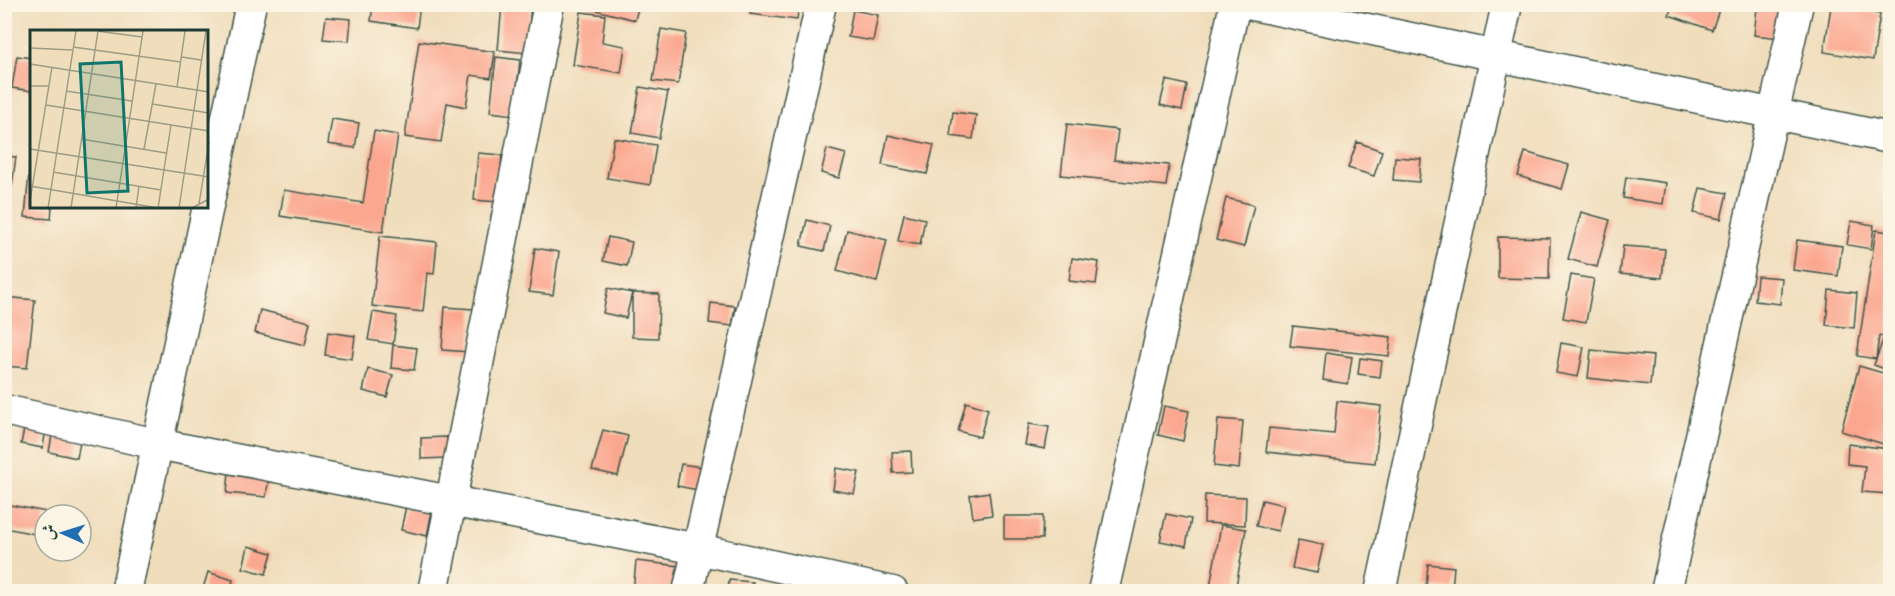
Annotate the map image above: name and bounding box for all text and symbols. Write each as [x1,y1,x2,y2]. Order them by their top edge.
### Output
inset map [30,30,208,208]
north arrow [33,503,93,563]
text: ش [40,524,60,541]

